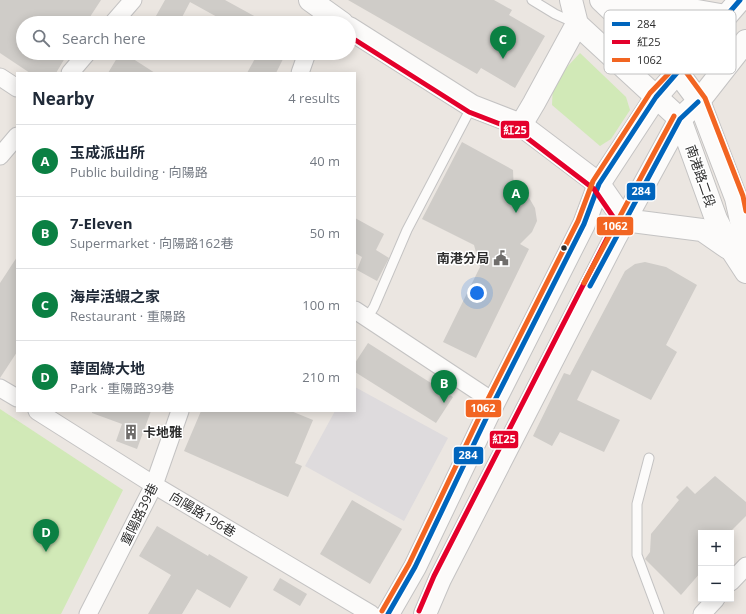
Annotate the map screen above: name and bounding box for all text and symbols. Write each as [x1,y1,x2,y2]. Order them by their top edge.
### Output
legend [604,10,736,74]
search box [16,16,356,60]
text: 284 [637,16,657,31]
pin: C [490,26,516,59]
icon: search [30,27,52,49]
text: Search here [62,28,146,48]
text: 紅25 [637,34,661,49]
text: 1062 [637,52,662,67]
text: Nearby [32,87,94,110]
text: 4 results [288,89,340,107]
line badge: 紅25 [500,120,530,139]
text: 紅25 [503,122,527,137]
text: 玉成派出所 [70,142,145,162]
street label: 南港路二段 [682,142,720,210]
text: A [41,152,49,170]
text: 40 m [310,152,340,170]
text: Public building · 向陽路 [70,163,208,181]
pin: A [503,180,529,213]
line badge: 284 [626,182,656,201]
text: 284 [632,183,651,198]
text: 7-Eleven [70,213,133,233]
line badge: 1062 [596,216,634,236]
text: 1062 [602,218,628,233]
text: B [41,224,49,242]
text: 50 m [310,224,340,242]
text: Supermarket · 向陽路162巷 [70,234,233,252]
unlabelled marker [559,243,569,253]
place label: 南港分局 [437,249,489,267]
public building icon: 南港分局 [492,249,510,267]
your location [467,283,487,303]
text: 海岸活蝦之家 [70,286,160,306]
text: C [41,296,49,314]
text: 100 m [302,296,340,314]
text: Restaurant · 重陽路 [70,307,186,325]
text: 華固綠大地 [70,358,145,378]
text: D [40,368,50,386]
text: 210 m [302,368,340,386]
pin: B [431,370,457,403]
text: Park · 重陽路39巷 [70,379,174,397]
line badge: 1062 [465,399,502,418]
text: 1062 [470,400,496,415]
building icon: 卡地雅 [122,423,140,441]
place label: 卡地雅 [143,423,182,441]
line badge: 紅25 [489,430,519,449]
text: 紅25 [492,431,516,446]
line badge: 284 [453,446,484,465]
text: 284 [459,447,478,462]
street label: 重陽路39巷 [116,480,162,548]
street label: 向陽路196巷 [167,487,239,541]
pin: D [33,519,59,552]
map controls [698,530,734,602]
button: + [698,530,734,566]
button: − [698,566,734,602]

